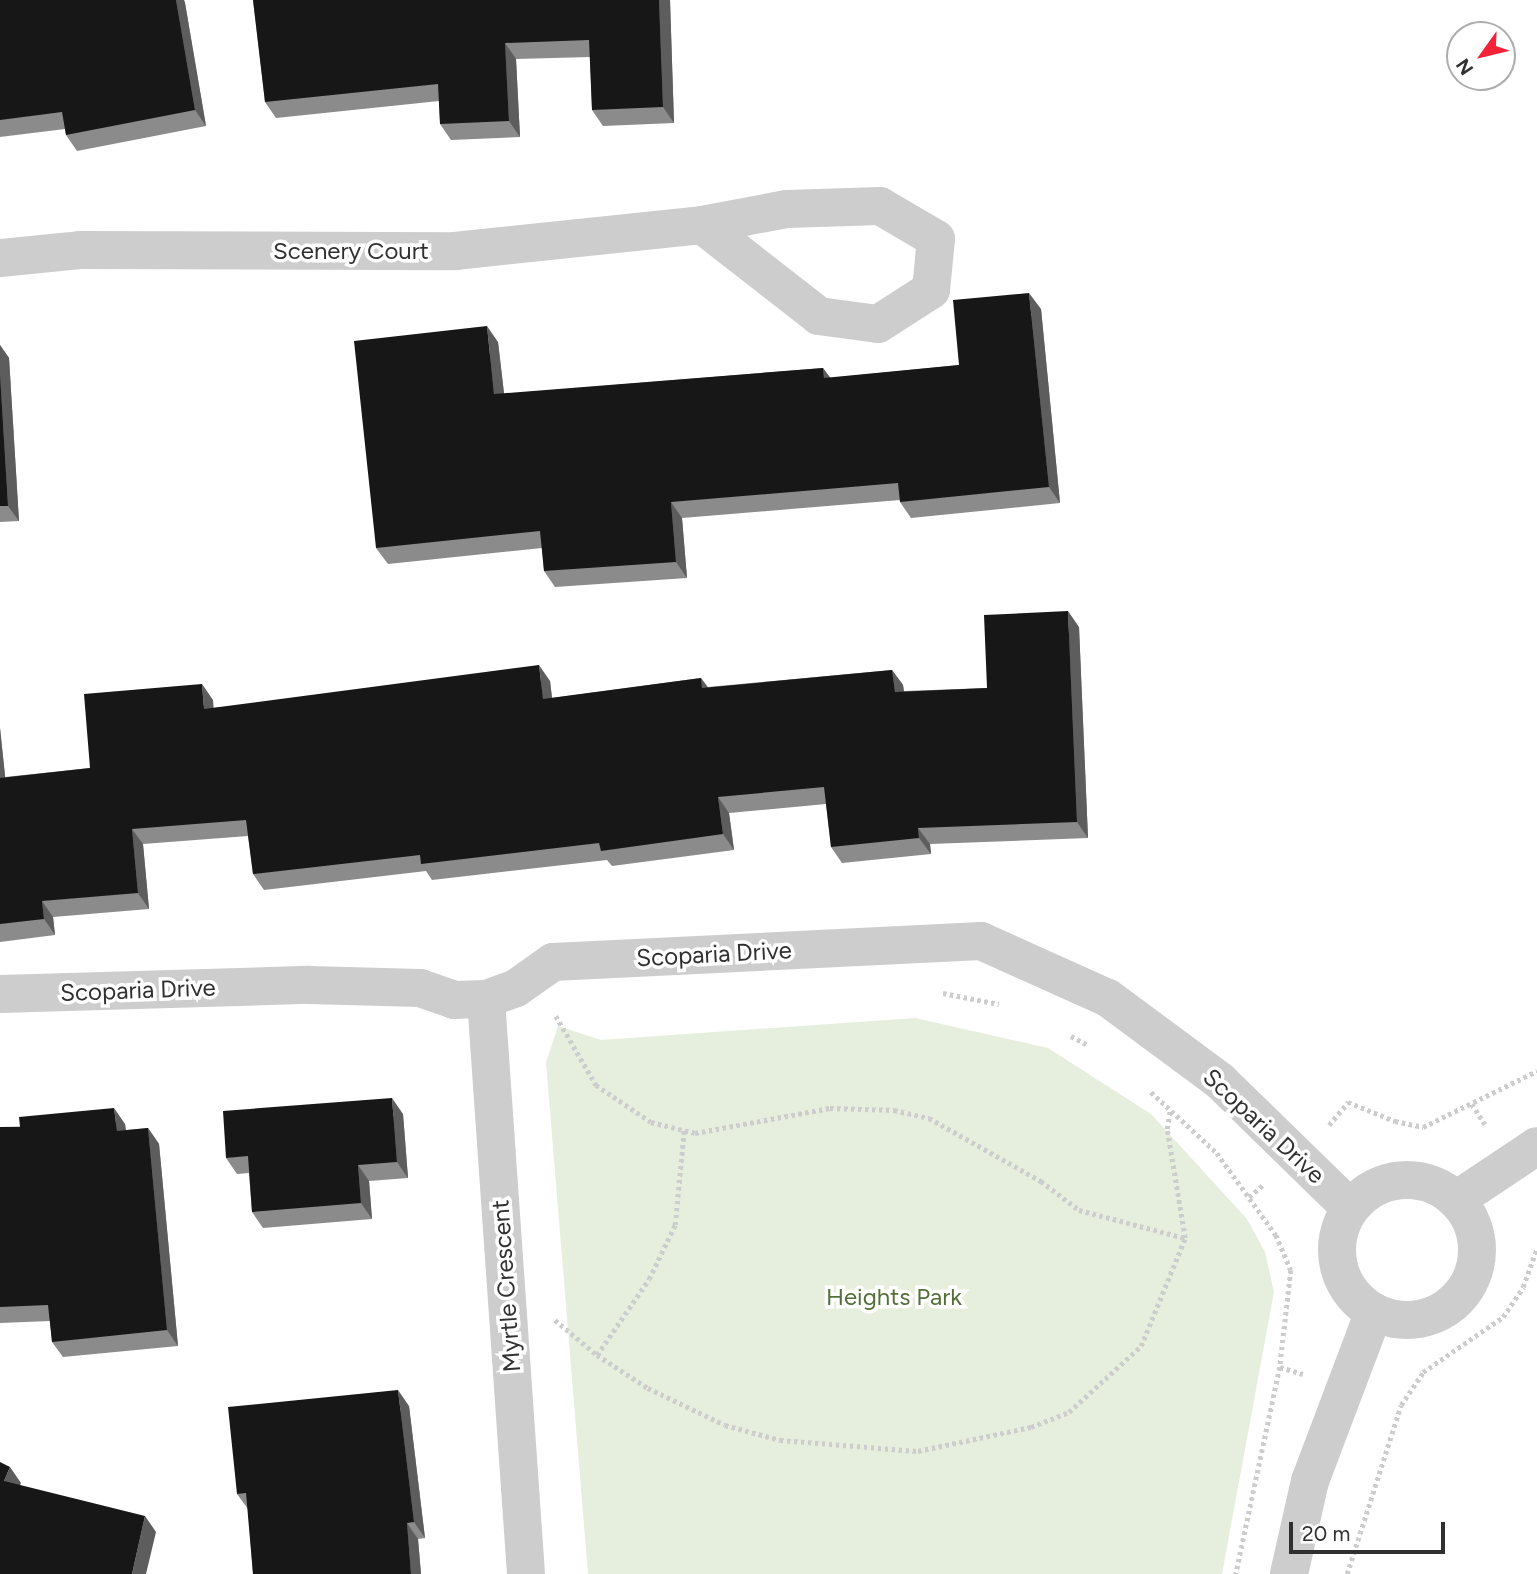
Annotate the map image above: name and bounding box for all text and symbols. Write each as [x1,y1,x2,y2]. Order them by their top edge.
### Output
north arrow [1446,21,1516,91]
text: N [1451,54,1478,79]
street label: Scenery Court [273,237,429,265]
street label: Scoparia Drive [636,936,792,972]
street label: Scoparia Drive [60,973,216,1007]
street label: Scoparia Drive [1197,1062,1331,1190]
street label: Myrtle Crescent [486,1199,526,1373]
park label: Heights Park [826,1283,962,1311]
scale bar [1292,1508,1448,1552]
text: 20 m [1302,1521,1350,1546]

